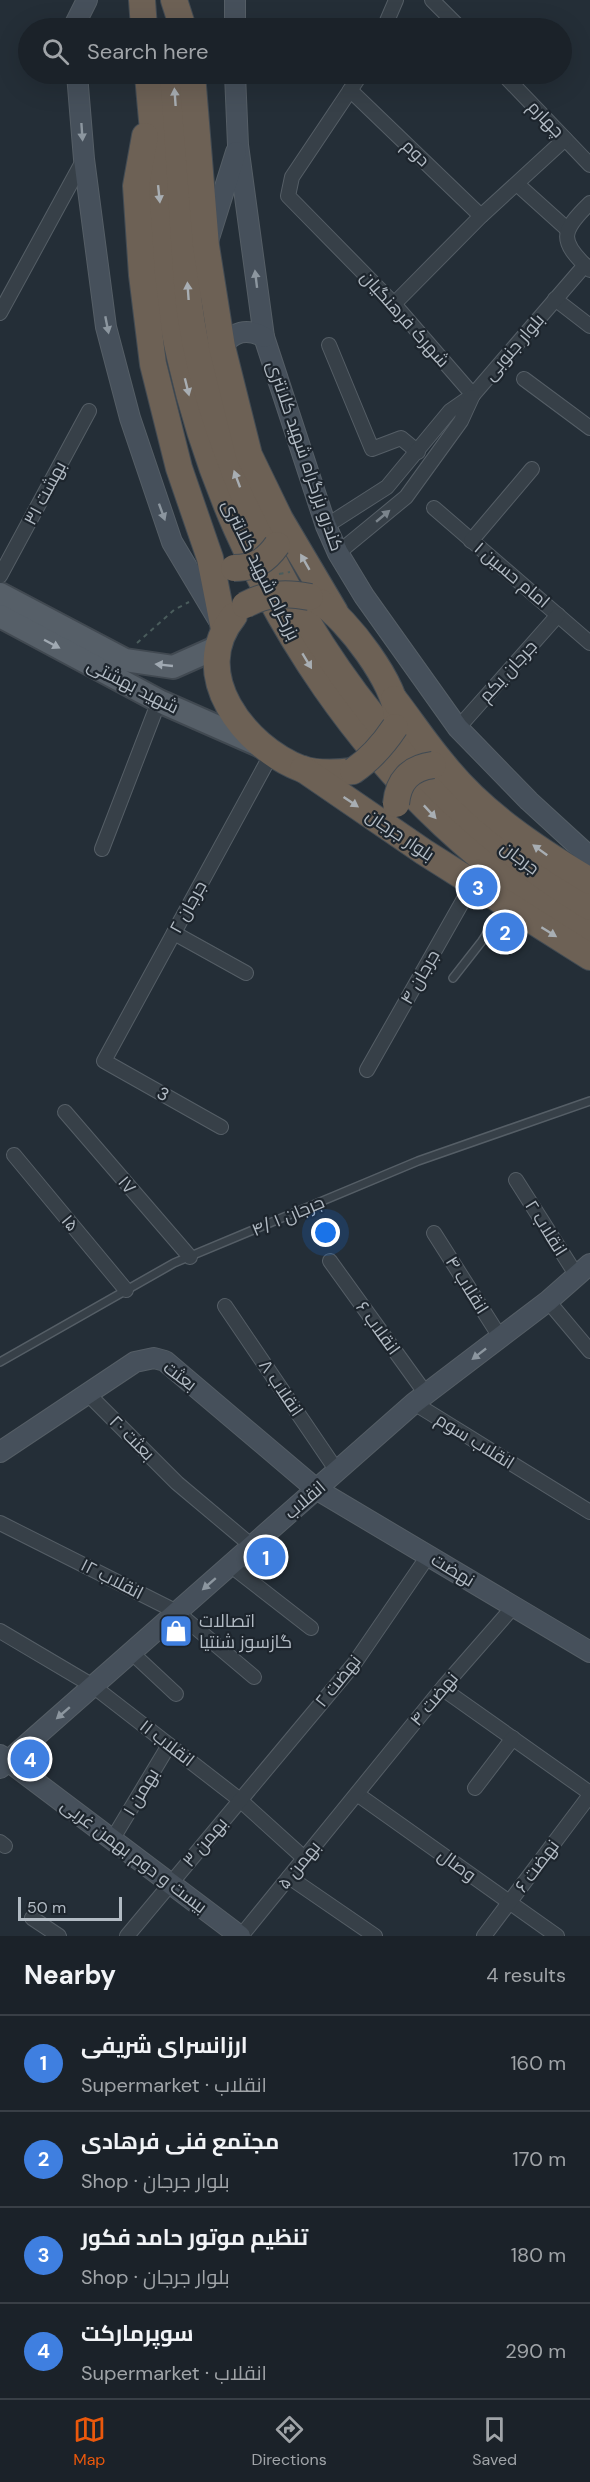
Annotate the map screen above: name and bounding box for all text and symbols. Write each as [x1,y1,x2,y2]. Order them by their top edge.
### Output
search box [18,18,572,84]
icon: search [39,35,72,68]
text: Search here [87,37,208,66]
one-way arrow [170,87,179,106]
street label: چهارم [522,95,570,143]
one-way arrow [77,122,86,141]
street label: دوم [397,134,435,172]
one-way arrow [154,185,164,204]
street label: شهرک فرهنگیان [355,266,455,372]
one-way arrow [252,269,261,288]
one-way arrow [183,282,193,301]
street label: بلوار جنوبی [478,308,550,386]
one-way arrow [103,316,112,335]
street label: کندرو بزرگراه شهید کلانتری [261,358,349,554]
one-way arrow [183,378,193,396]
street label: بهشت ۳۱ [18,457,72,529]
one-way arrow [232,470,242,488]
street label: بزرگراه شهید کلانتری [216,496,306,644]
one-way arrow [157,503,167,521]
one-way arrow [375,510,390,523]
street label: امام حسین ۱ [469,536,555,614]
one-way arrow [300,553,310,570]
street label: جرجان یکم [474,635,542,707]
one-way arrow [43,639,60,649]
street label: شهید بهشتی [83,653,183,719]
one-way arrow [301,653,312,669]
one-way arrow [154,660,173,670]
one-way arrow [343,796,359,808]
street label: بلوار جرجان [361,803,439,867]
one-way arrow [423,804,437,819]
street label: جرجان [496,836,544,880]
one-way arrow [533,844,549,856]
pin: 3 [458,864,498,910]
street label: جرجان ۲ [164,876,212,938]
pin: 2 [486,910,524,954]
one-way arrow [541,927,557,938]
street label: ۴ جرجان [395,945,445,1009]
street label: 3 [153,1081,173,1107]
street label: ۱۷ [112,1171,142,1199]
street label: جرجان ۱ /۴ [248,1190,328,1242]
street label: ۲ انقلاب [519,1195,573,1261]
street label: ۱۵ [56,1209,84,1237]
your location [311,1218,340,1247]
street label: ۴ انقلاب [440,1251,494,1319]
street label: ۶ انقلاب [350,1296,406,1360]
one-way arrow [471,1347,487,1360]
street label: ۸ انقلاب [253,1355,309,1421]
street label: بعثت [158,1356,202,1396]
street label: انقلاب سوم [431,1407,519,1475]
street label: ۲۰ بعثت [104,1410,160,1466]
street label: انقلاب [279,1475,331,1525]
pin: 1 [246,1534,286,1580]
street label: نهضت [427,1548,479,1592]
street label: ۱۲ انقلاب [77,1553,147,1605]
one-way arrow [202,1577,217,1590]
place label: اتصالات گازسوز شنتیا [199,1609,292,1654]
shop icon: اتصالات گازسوز شنتیا [158,1613,194,1649]
street label: ۲ نهضت [309,1650,367,1712]
street label: ۴ نهضت [404,1667,464,1731]
one-way arrow [56,1706,71,1719]
street label: ۱۱ انقلاب [135,1714,199,1772]
pin: 4 [10,1736,50,1782]
street label: ۱ بهمن [117,1764,165,1820]
street label: بیست و دوم بهمن غربی [56,1793,212,1919]
street label: ۳ بهمن [177,1812,233,1872]
street label: ۶ نهضت [509,1835,565,1897]
street label: ۵ بهمن [272,1836,326,1894]
street label: وصال [433,1843,481,1887]
scale bar [18,1894,122,1922]
text: 50 m [27,1897,66,1918]
text: Nearby [24,1958,116,1992]
text: 4 results [486,1962,566,1988]
text: ارزانسرای شریفی [81,2031,248,2060]
text: 1 [40,2050,47,2076]
text: 160 m [510,2050,566,2076]
text: Supermarket · انقلاب [81,2072,267,2098]
text: مجتمع فنی فرهادی [81,2127,279,2156]
text: 2 [38,2146,49,2172]
text: 170 m [513,2146,566,2172]
text: Shop · بلوار جرجان [81,2168,230,2194]
text: تنظیم موتور حامد فکور [81,2223,308,2252]
text: 3 [37,2242,50,2268]
text: 180 m [511,2242,566,2268]
text: Shop · بلوار جرجان [81,2264,230,2290]
text: سوپرمارکت [81,2319,194,2348]
text: 4 [37,2338,50,2364]
text: 290 m [505,2338,566,2364]
text: Supermarket · انقلاب [81,2360,267,2386]
tab: Map [73,2413,106,2470]
tab: Directions [251,2413,327,2470]
tab: Saved [472,2413,517,2470]

